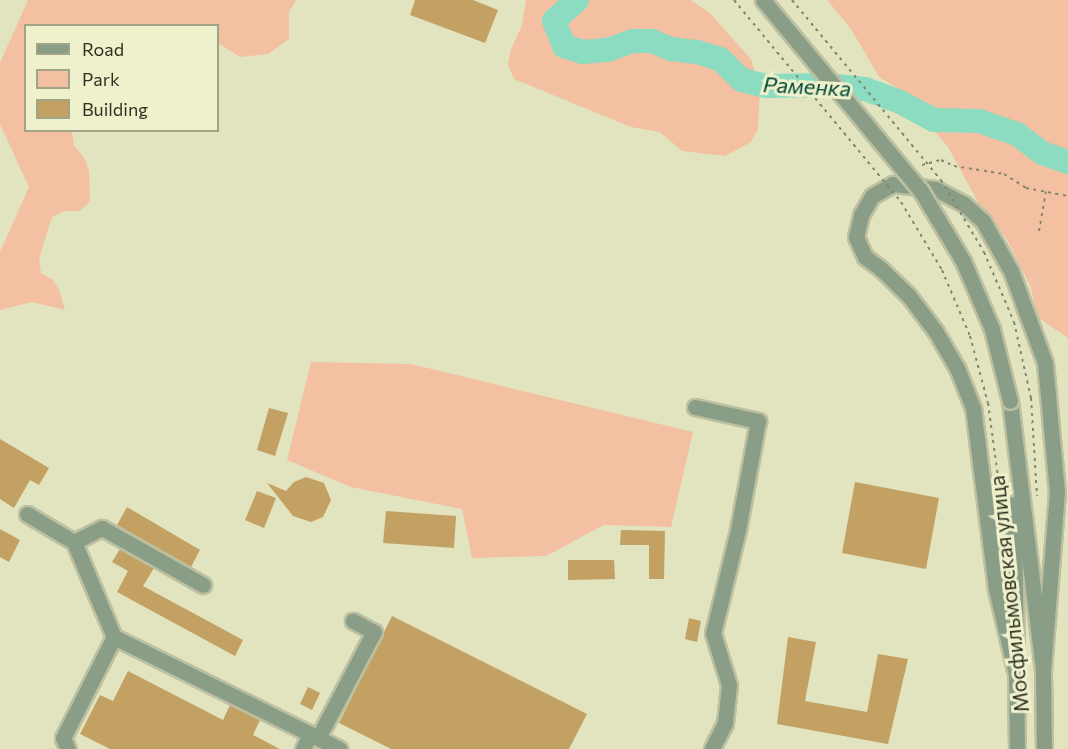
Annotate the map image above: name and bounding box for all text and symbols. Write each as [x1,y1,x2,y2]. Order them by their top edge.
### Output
legend [24,24,219,132]
text: Road [82,38,124,60]
text: Park [82,68,120,90]
water label: Раменка [762,71,852,101]
text: Building [82,98,148,120]
street label: Мосфильмовская улица [984,474,1034,714]

